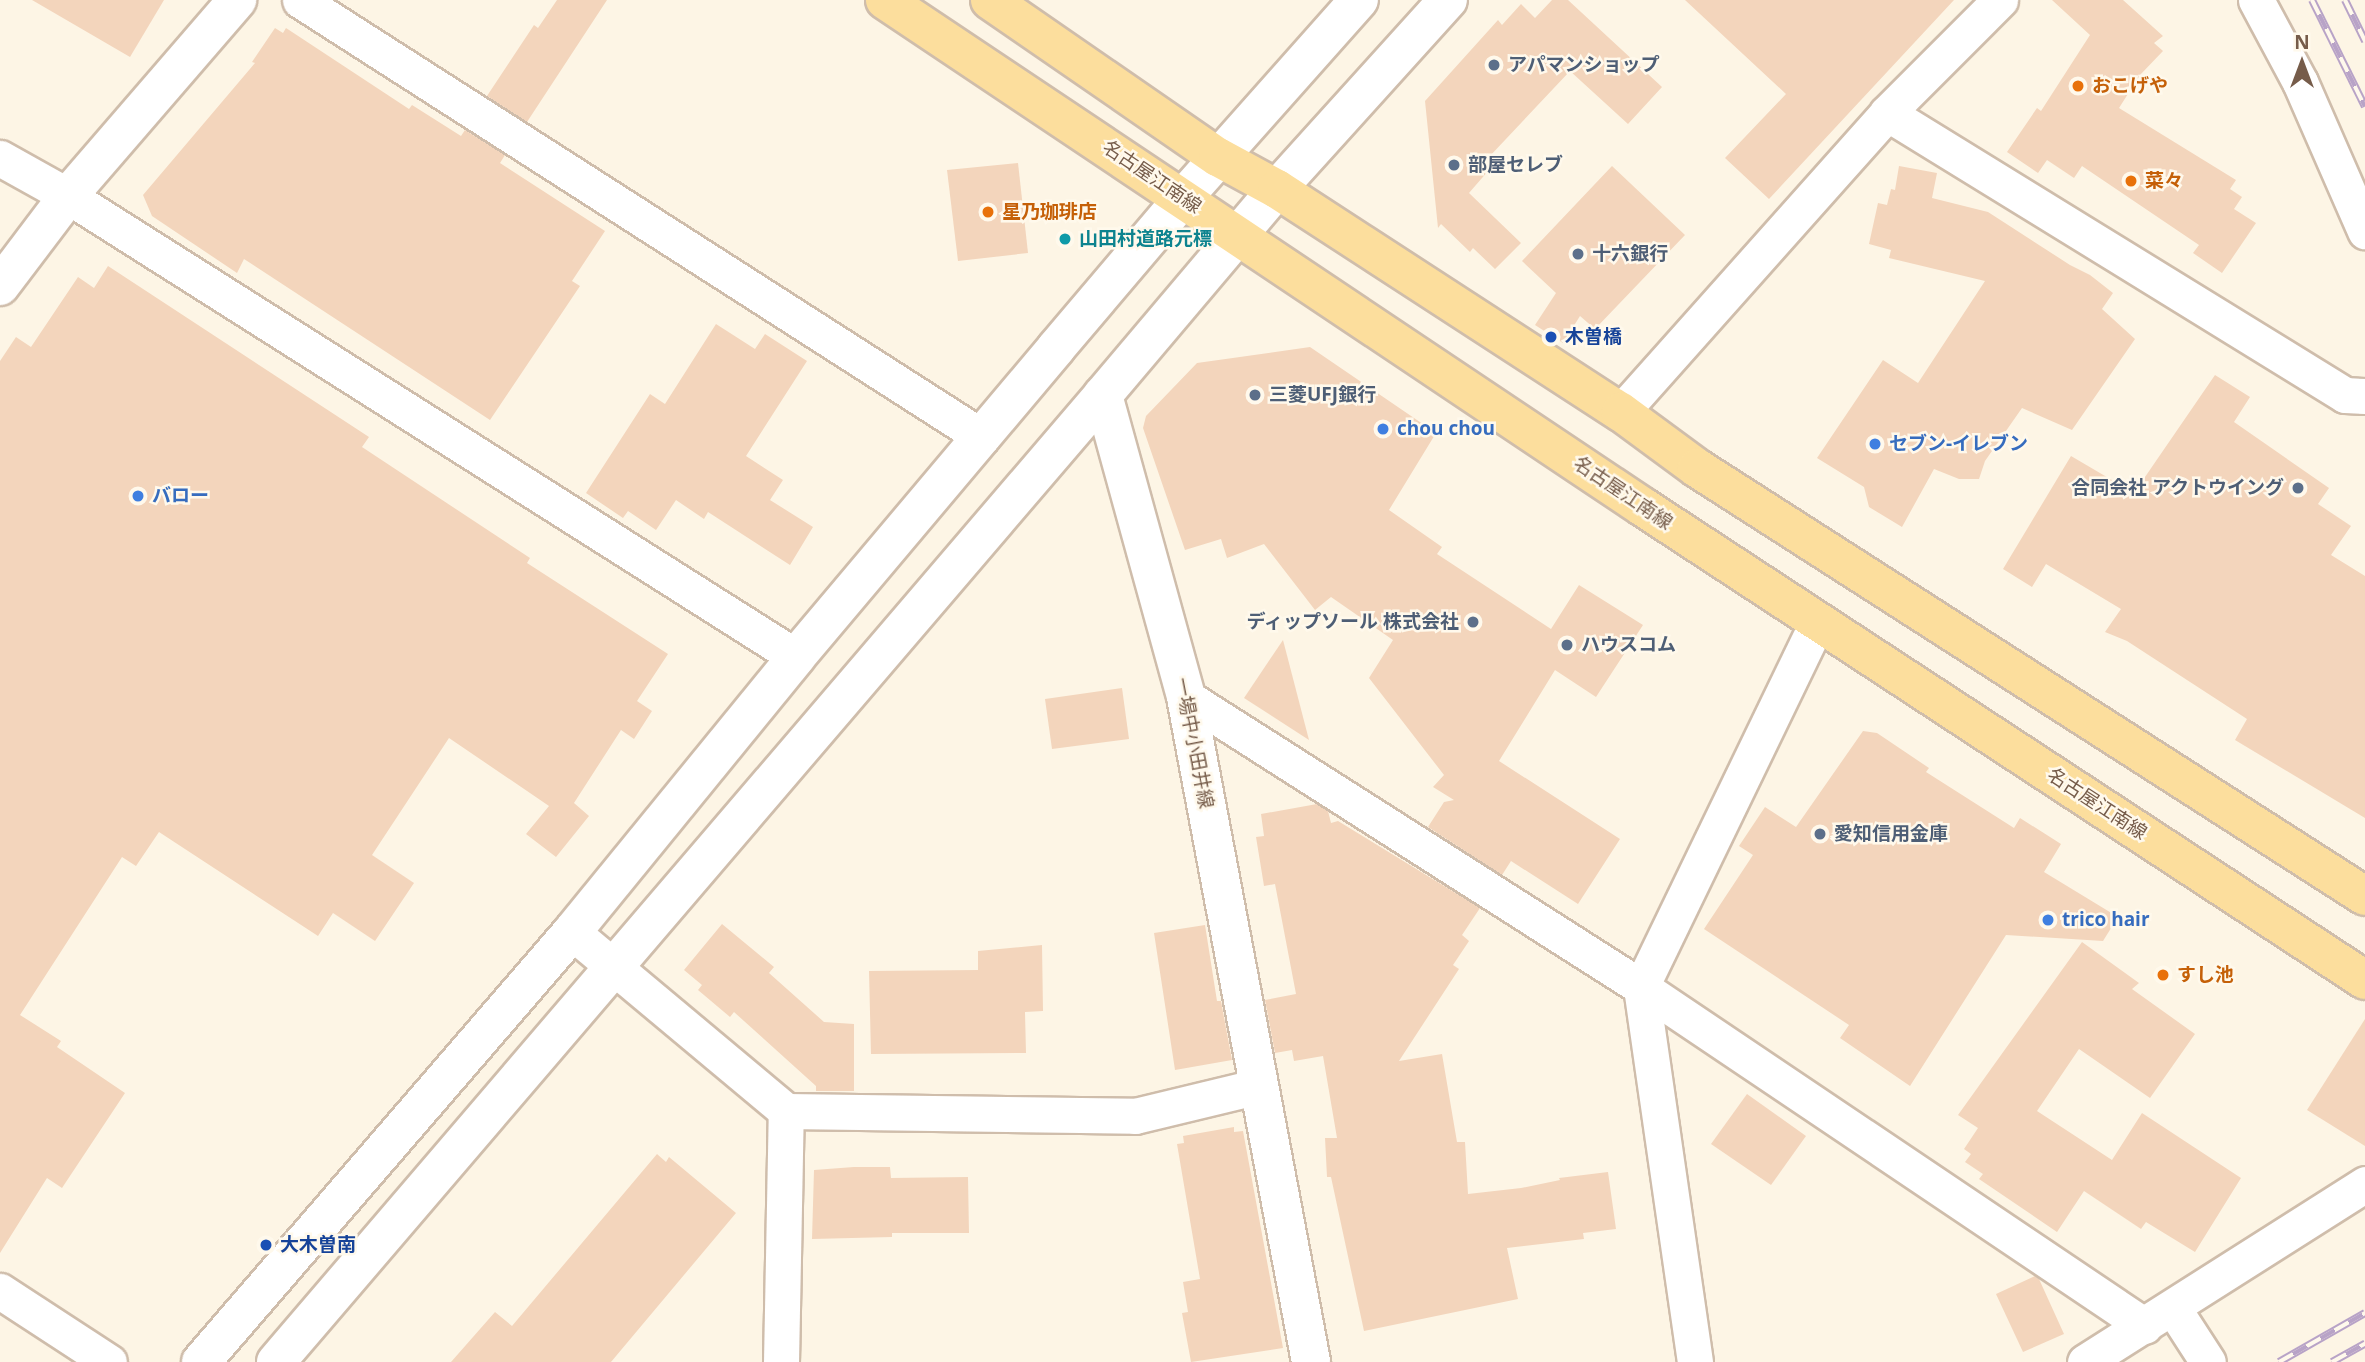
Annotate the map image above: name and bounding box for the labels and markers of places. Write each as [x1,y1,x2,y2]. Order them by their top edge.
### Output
place label: アパマンショップ [1508,54,1660,76]
marker: アパマンショップ [1486,57,1502,73]
place label: おこげや [2092,75,2168,97]
marker: おこげや [2070,78,2086,94]
place label: 部屋セレブ [1468,154,1563,176]
marker: 部屋セレブ [1446,157,1462,173]
place label: 菜々 [2145,170,2183,192]
marker: 菜々 [2123,173,2139,189]
place label: 星乃珈琲店 [1002,201,1097,223]
marker: 星乃珈琲店 [980,204,996,220]
place label: 山田村道路元標 [1079,228,1212,250]
marker: 山田村道路元標 [1057,231,1073,247]
place label: 十六銀行 [1592,243,1668,265]
marker: 十六銀行 [1570,246,1586,262]
place label: 木曽橋 [1565,326,1622,348]
marker: 木曽橋 [1543,329,1559,345]
place label: 三菱UFJ銀行 [1269,384,1376,406]
marker: 三菱UFJ銀行 [1247,387,1263,403]
place label: chou chou [1397,418,1495,440]
marker: chou chou [1375,421,1391,437]
place label: セブン-イレブン [1889,433,2028,455]
marker: セブン-イレブン [1867,436,1883,452]
place label: 合同会社 アクトウイング [2070,477,2284,499]
marker: 合同会社 アクトウイング [2290,480,2306,496]
place label: バロー [152,485,209,507]
marker: バロー [130,488,146,504]
place label: ディップソール 株式会社 [1245,611,1459,633]
marker: ディップソール 株式会社 [1465,614,1481,630]
place label: ハウスコム [1581,634,1676,656]
marker: ハウスコム [1559,637,1575,653]
place label: 愛知信用金庫 [1834,823,1948,845]
marker: 愛知信用金庫 [1812,826,1828,842]
place label: trico hair [2062,909,2150,931]
marker: trico hair [2040,912,2056,928]
place label: すし池 [2177,964,2234,986]
marker: すし池 [2155,967,2171,983]
place label: 大木曽南 [280,1234,356,1256]
marker: 大木曽南 [258,1237,274,1253]

